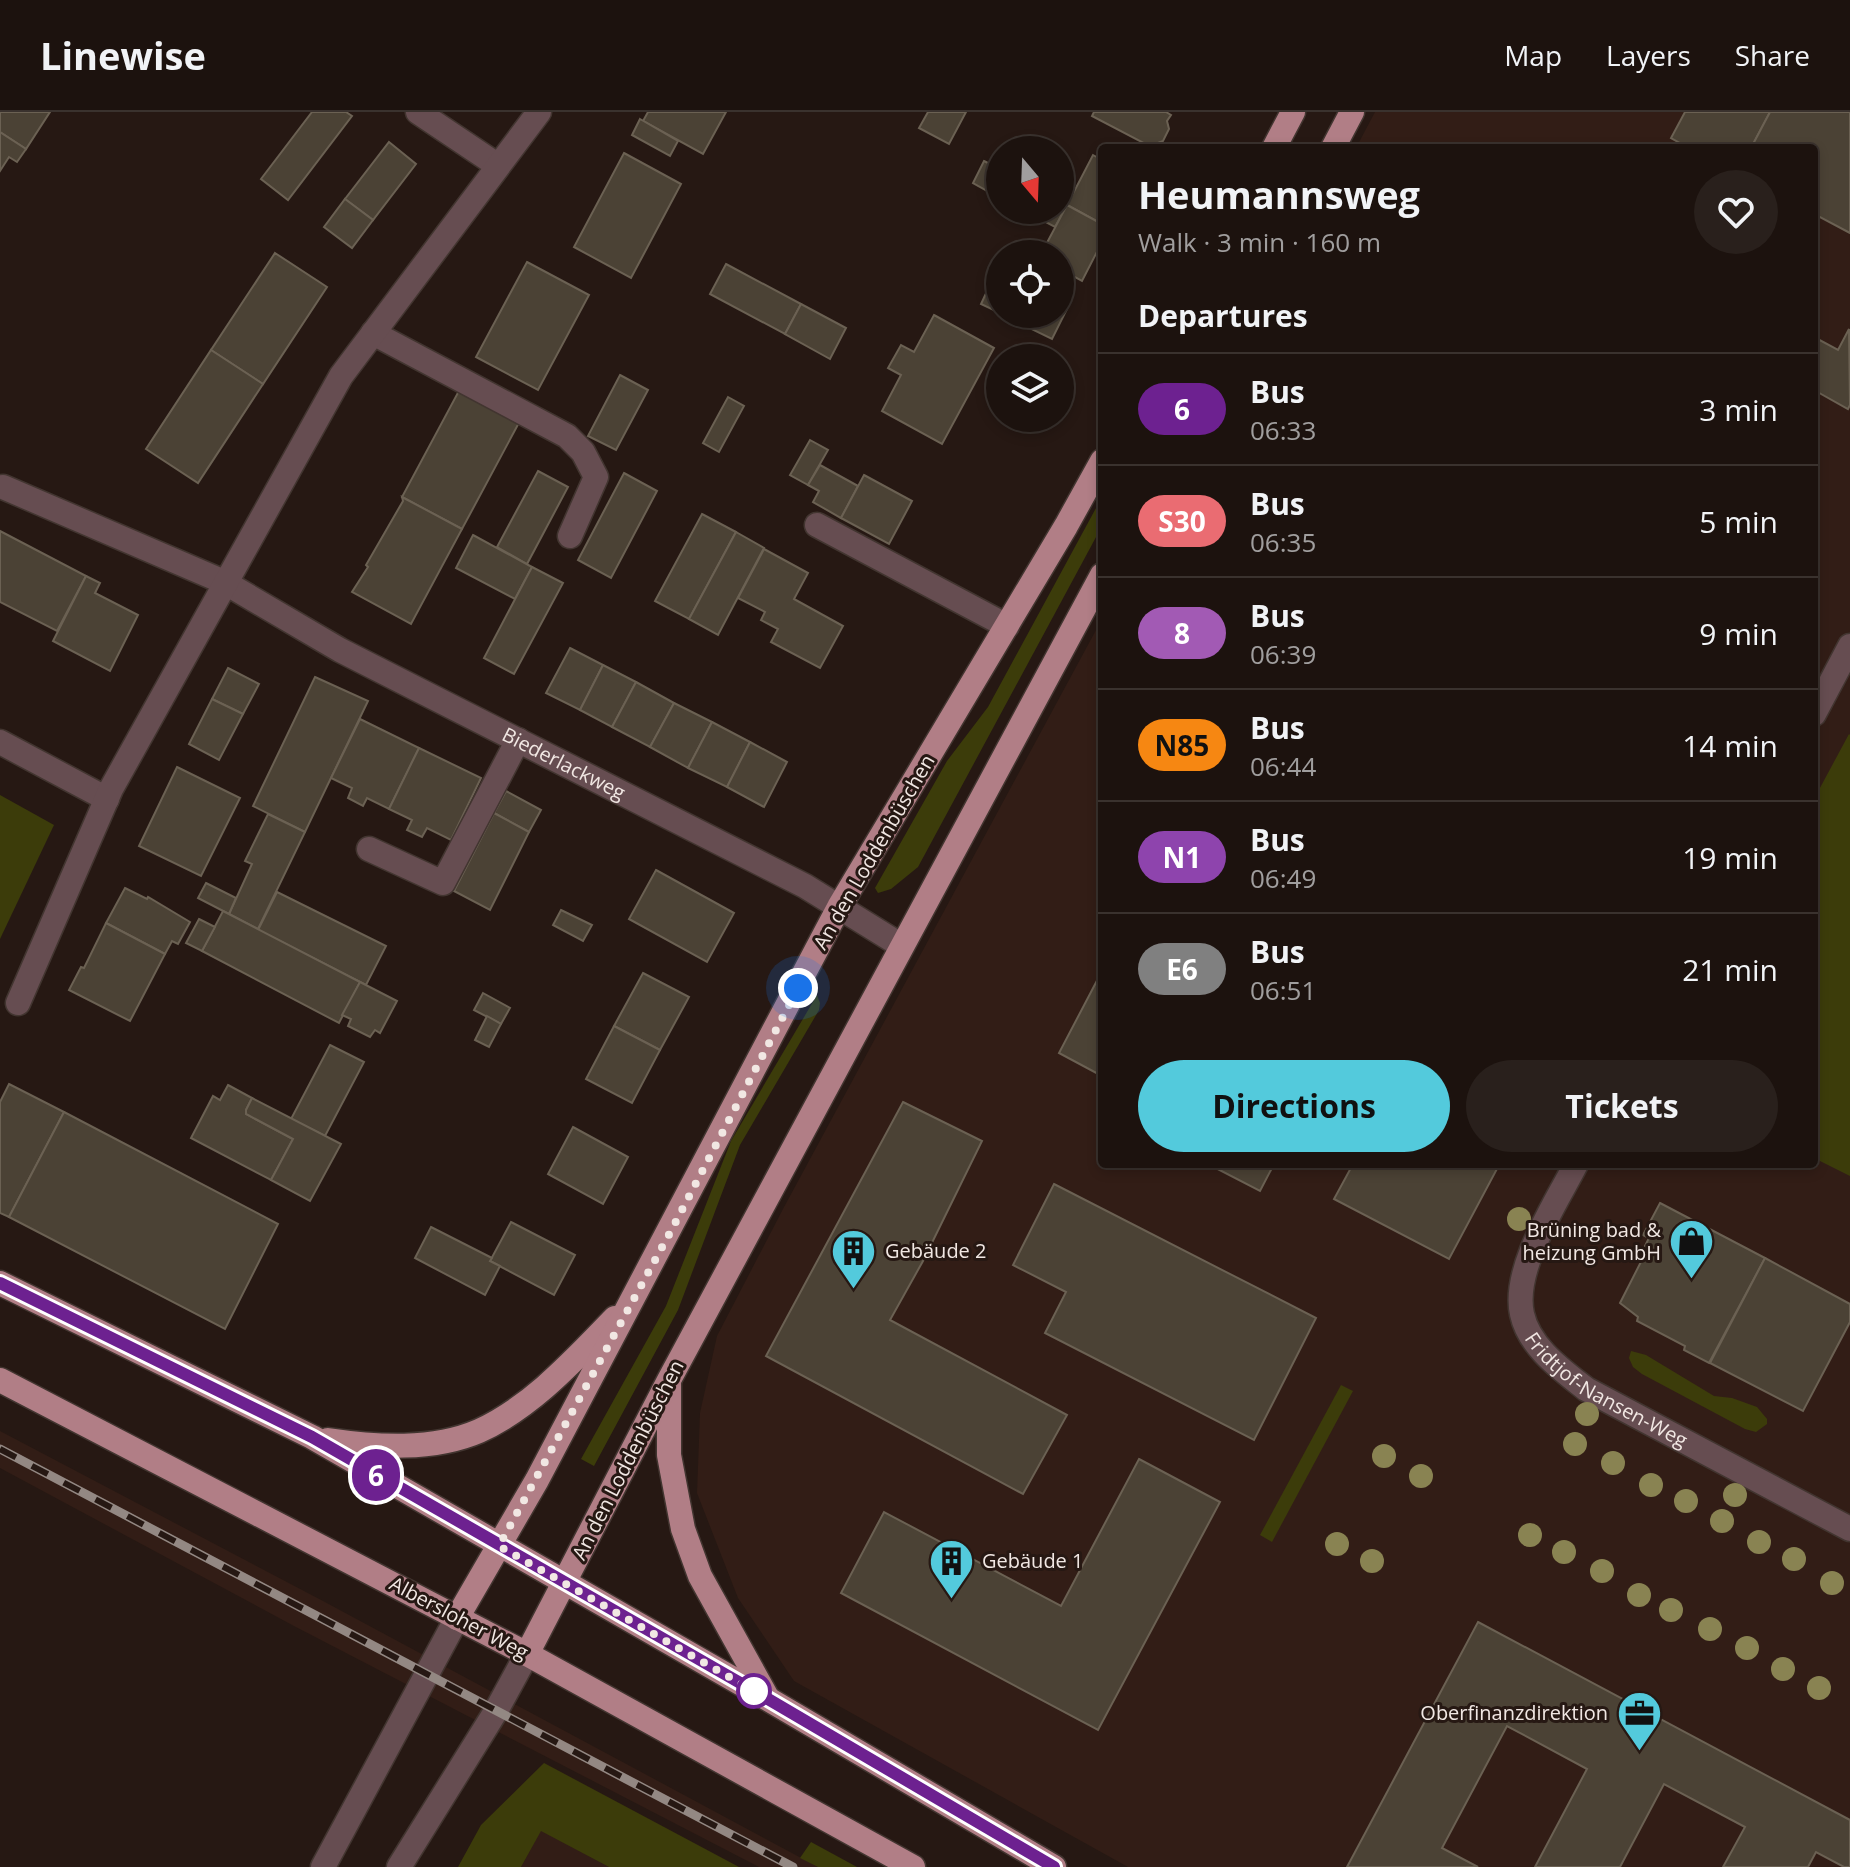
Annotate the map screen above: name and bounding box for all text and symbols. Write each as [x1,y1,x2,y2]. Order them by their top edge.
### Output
text: Linewise [40,29,206,81]
text: Map [1504,36,1562,74]
text: Layers [1606,36,1691,74]
text: Share [1735,36,1810,74]
north arrow [986,136,1074,224]
map controls [986,136,1074,432]
text: Heumannsweg [1138,168,1420,220]
button: heart [1694,170,1778,254]
text: Walk · 3 min · 160 m [1138,224,1381,260]
button: locate [986,240,1074,328]
text: Departures [1138,295,1308,336]
button: layers [986,344,1074,432]
text: Bus [1250,371,1305,412]
text: 3 min [1699,389,1778,430]
text: 6 [1174,390,1190,428]
text: 06:33 [1250,412,1316,448]
text: Bus [1250,483,1305,524]
text: 5 min [1699,501,1778,542]
text: S30 [1158,502,1206,540]
text: 06:35 [1250,524,1316,560]
text: Bus [1250,595,1305,636]
text: 9 min [1699,613,1778,654]
text: 8 [1174,614,1190,652]
text: 06:39 [1250,636,1316,672]
text: Bus [1250,707,1305,748]
street label: Biederlackweg [498,721,630,806]
text: 14 min [1682,725,1778,766]
text: N85 [1155,726,1209,764]
text: 06:44 [1250,748,1316,784]
street label: An den Loddenbüschen [807,749,940,954]
text: Bus [1250,819,1305,860]
text: 19 min [1682,837,1778,878]
text: N1 [1163,838,1201,876]
text: 06:49 [1250,860,1316,896]
text: Bus [1250,931,1305,972]
text: 21 min [1682,949,1778,990]
text: E6 [1166,950,1198,988]
your location [778,968,818,1008]
text: 06:51 [1250,972,1316,1008]
button: Directions [1138,1060,1450,1152]
button: Tickets [1466,1060,1778,1152]
place label: Brüning bad & heizung GmbH [1522,1216,1661,1266]
shop icon: Brüning bad & heizung GmbH [1668,1218,1716,1281]
building icon: Gebäude 2 [830,1227,878,1290]
place label: Gebäude 2 [885,1237,986,1264]
street label: Fridtjof-Nansen-Weg [1519,1327,1692,1453]
street label: An den Loddenbüschen [565,1355,690,1564]
line badge: 6 [350,1449,402,1501]
text: 6 [368,1456,384,1494]
building icon: Gebäude 1 [927,1537,975,1600]
place label: Gebäude 1 [982,1547,1083,1574]
street label: Albersloher Weg [385,1570,533,1666]
unlabelled marker [737,1674,771,1708]
office icon: Oberfinanzdirektion [1615,1689,1663,1752]
place label: Oberfinanzdirektion [1420,1699,1608,1726]

